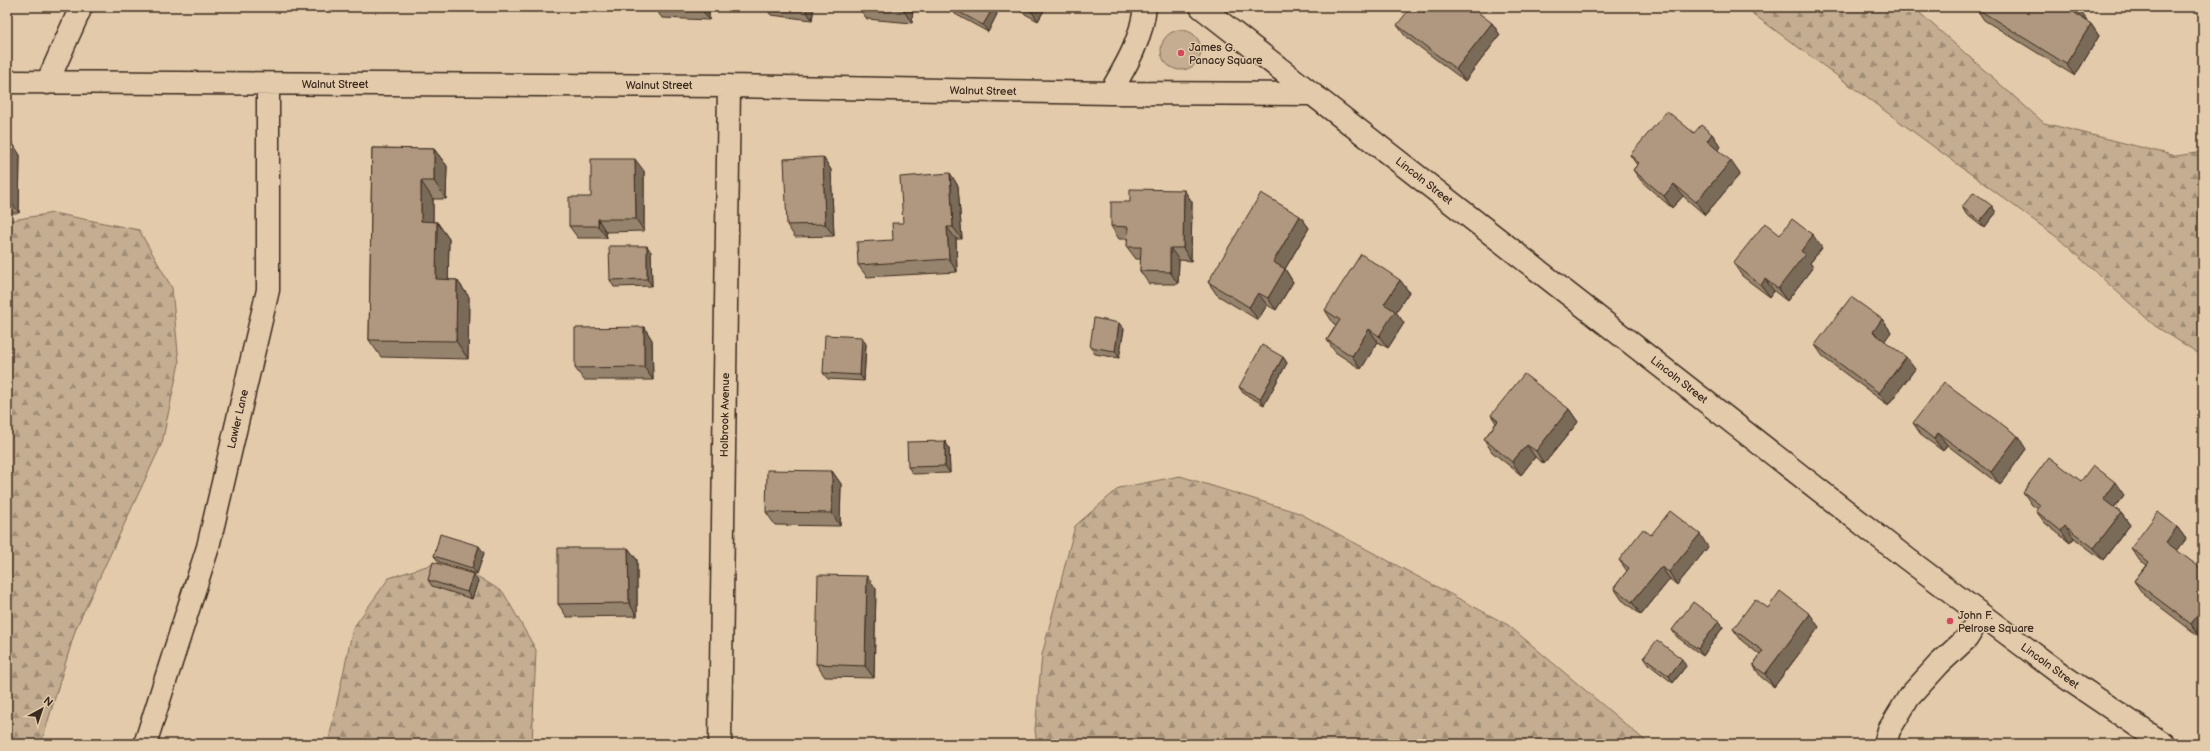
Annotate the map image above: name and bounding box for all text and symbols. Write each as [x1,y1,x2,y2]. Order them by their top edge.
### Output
place label: James G. Panacy Square [1189,41,1263,67]
marker: James G. Panacy Square [1176,48,1186,58]
street label: Walnut Street [302,78,369,91]
street label: Walnut Street [626,79,693,92]
street label: Walnut Street [950,84,1017,98]
street label: Lincoln Street [1393,155,1456,208]
street label: Lincoln Street [1648,354,1711,407]
street label: Holbrook Avenue [718,372,732,457]
street label: Lawler Lane [225,388,251,450]
place label: John F. Pelrose Square [1958,609,2034,635]
marker: John F. Pelrose Square [1945,616,1955,626]
street label: Lincoln Street [2018,641,2082,692]
north arrow [22,689,62,729]
text: N [41,694,55,709]

